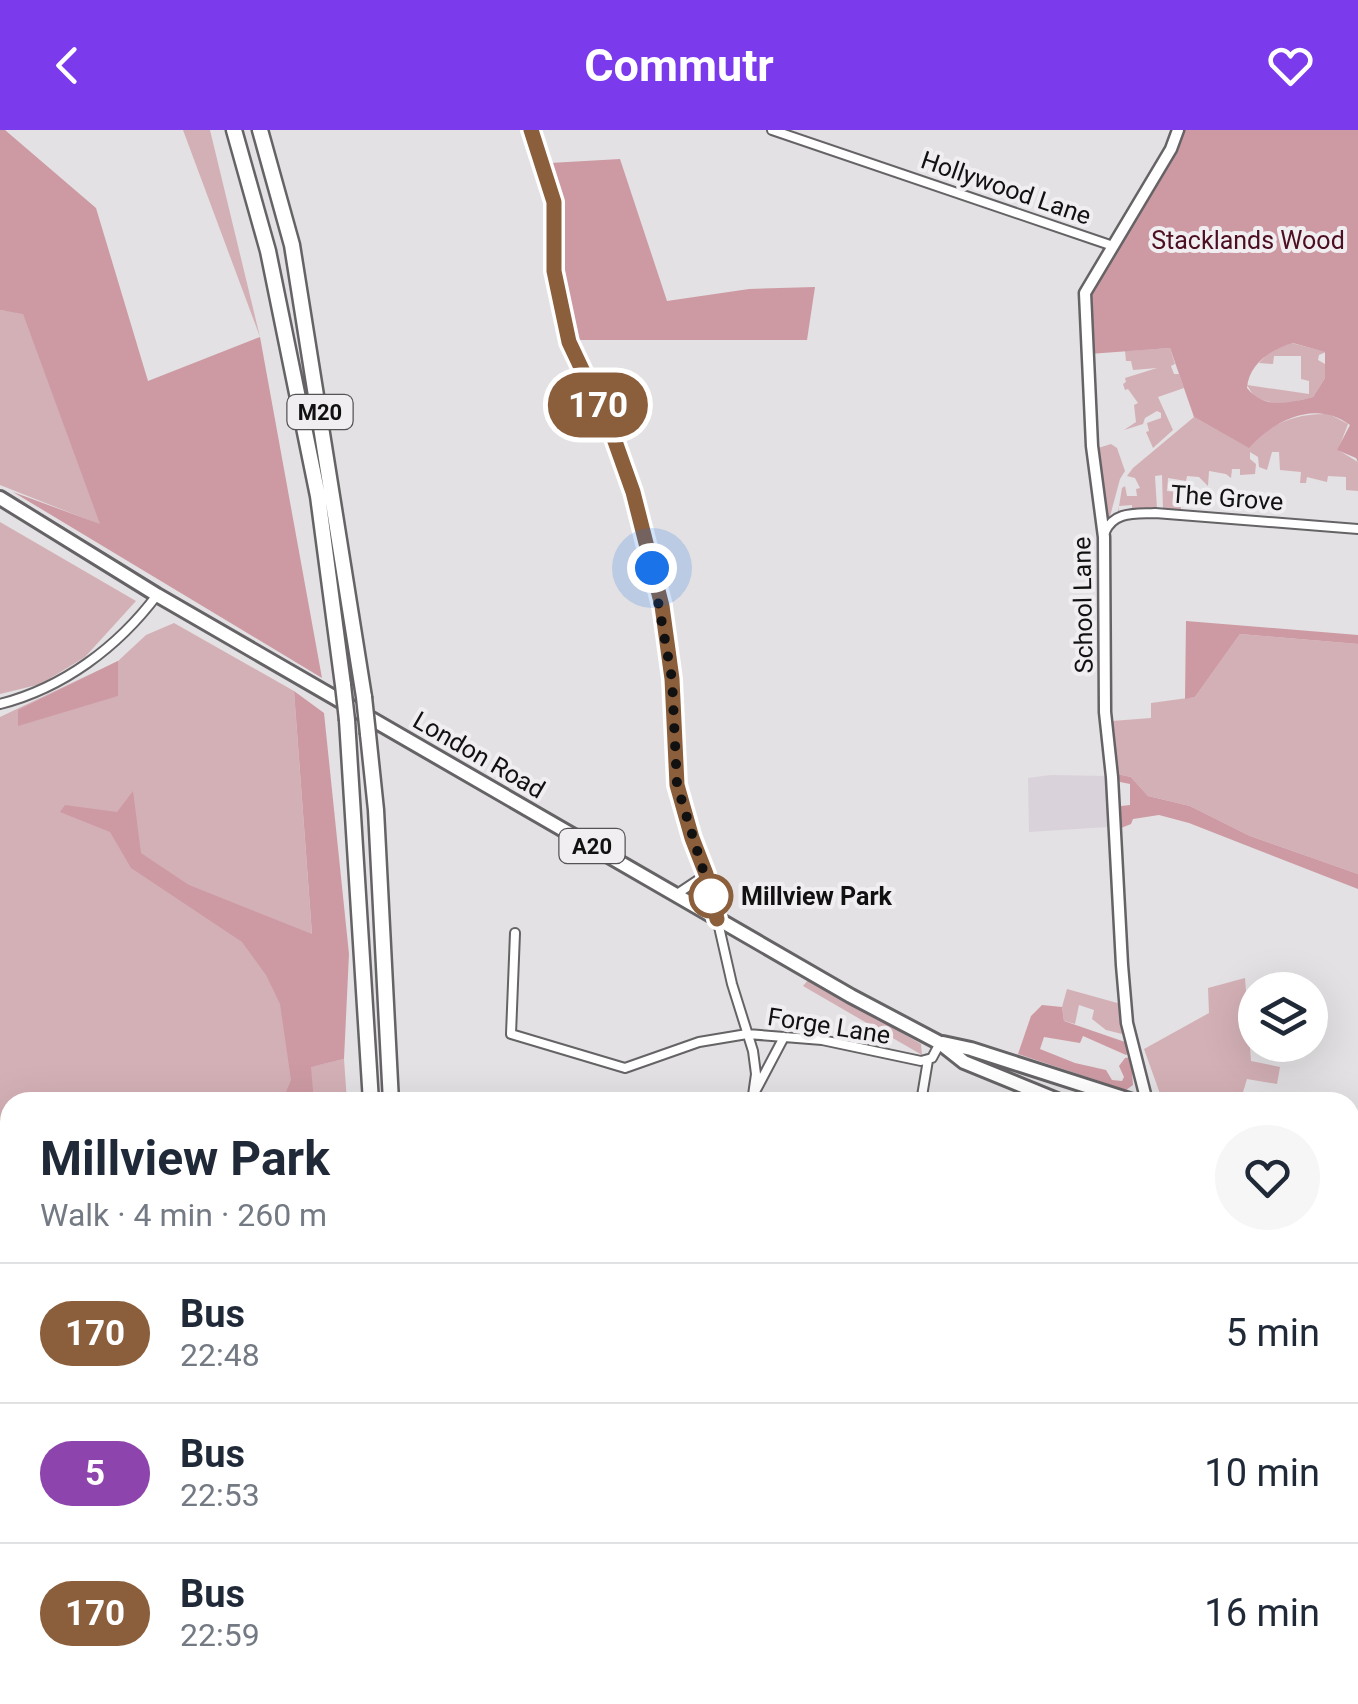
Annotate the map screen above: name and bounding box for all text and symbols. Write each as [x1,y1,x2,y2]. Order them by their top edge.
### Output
icon: back [40,38,95,93]
icon: heart [1263,38,1318,93]
text: Commutr [584,39,774,92]
street label: Hollywood Lane [917,145,1095,231]
park label: Stacklands Wood [1151,226,1345,255]
line badge: 170 [540,372,656,438]
text: 170 [568,385,628,426]
road number: M20 [288,395,352,429]
street label: The Grove [1170,480,1284,516]
street label: School Lane [1067,536,1099,674]
your location [627,543,677,593]
street label: London Road [408,706,550,804]
road number: A20 [560,829,624,863]
marker: Millview Park [690,875,732,917]
place label: Millview Park [741,882,893,911]
map controls [1238,972,1328,1062]
button: layers [1238,972,1328,1062]
street label: Forge Lane [766,1002,892,1050]
button: heart [1215,1125,1320,1230]
text: Millview Park [40,1130,330,1187]
text: Walk · 4 min · 260 m [40,1196,327,1234]
text: Bus [180,1292,245,1336]
text: 5 min [1226,1311,1320,1355]
text: 170 [65,1313,125,1354]
text: 22:48 [180,1336,260,1374]
text: Bus [180,1432,245,1476]
text: 10 min [1204,1451,1320,1495]
text: 5 [85,1453,105,1494]
text: 22:53 [180,1476,260,1514]
text: Bus [180,1572,245,1616]
text: 16 min [1204,1591,1320,1635]
text: 170 [65,1593,125,1634]
text: 22:59 [180,1616,260,1654]

